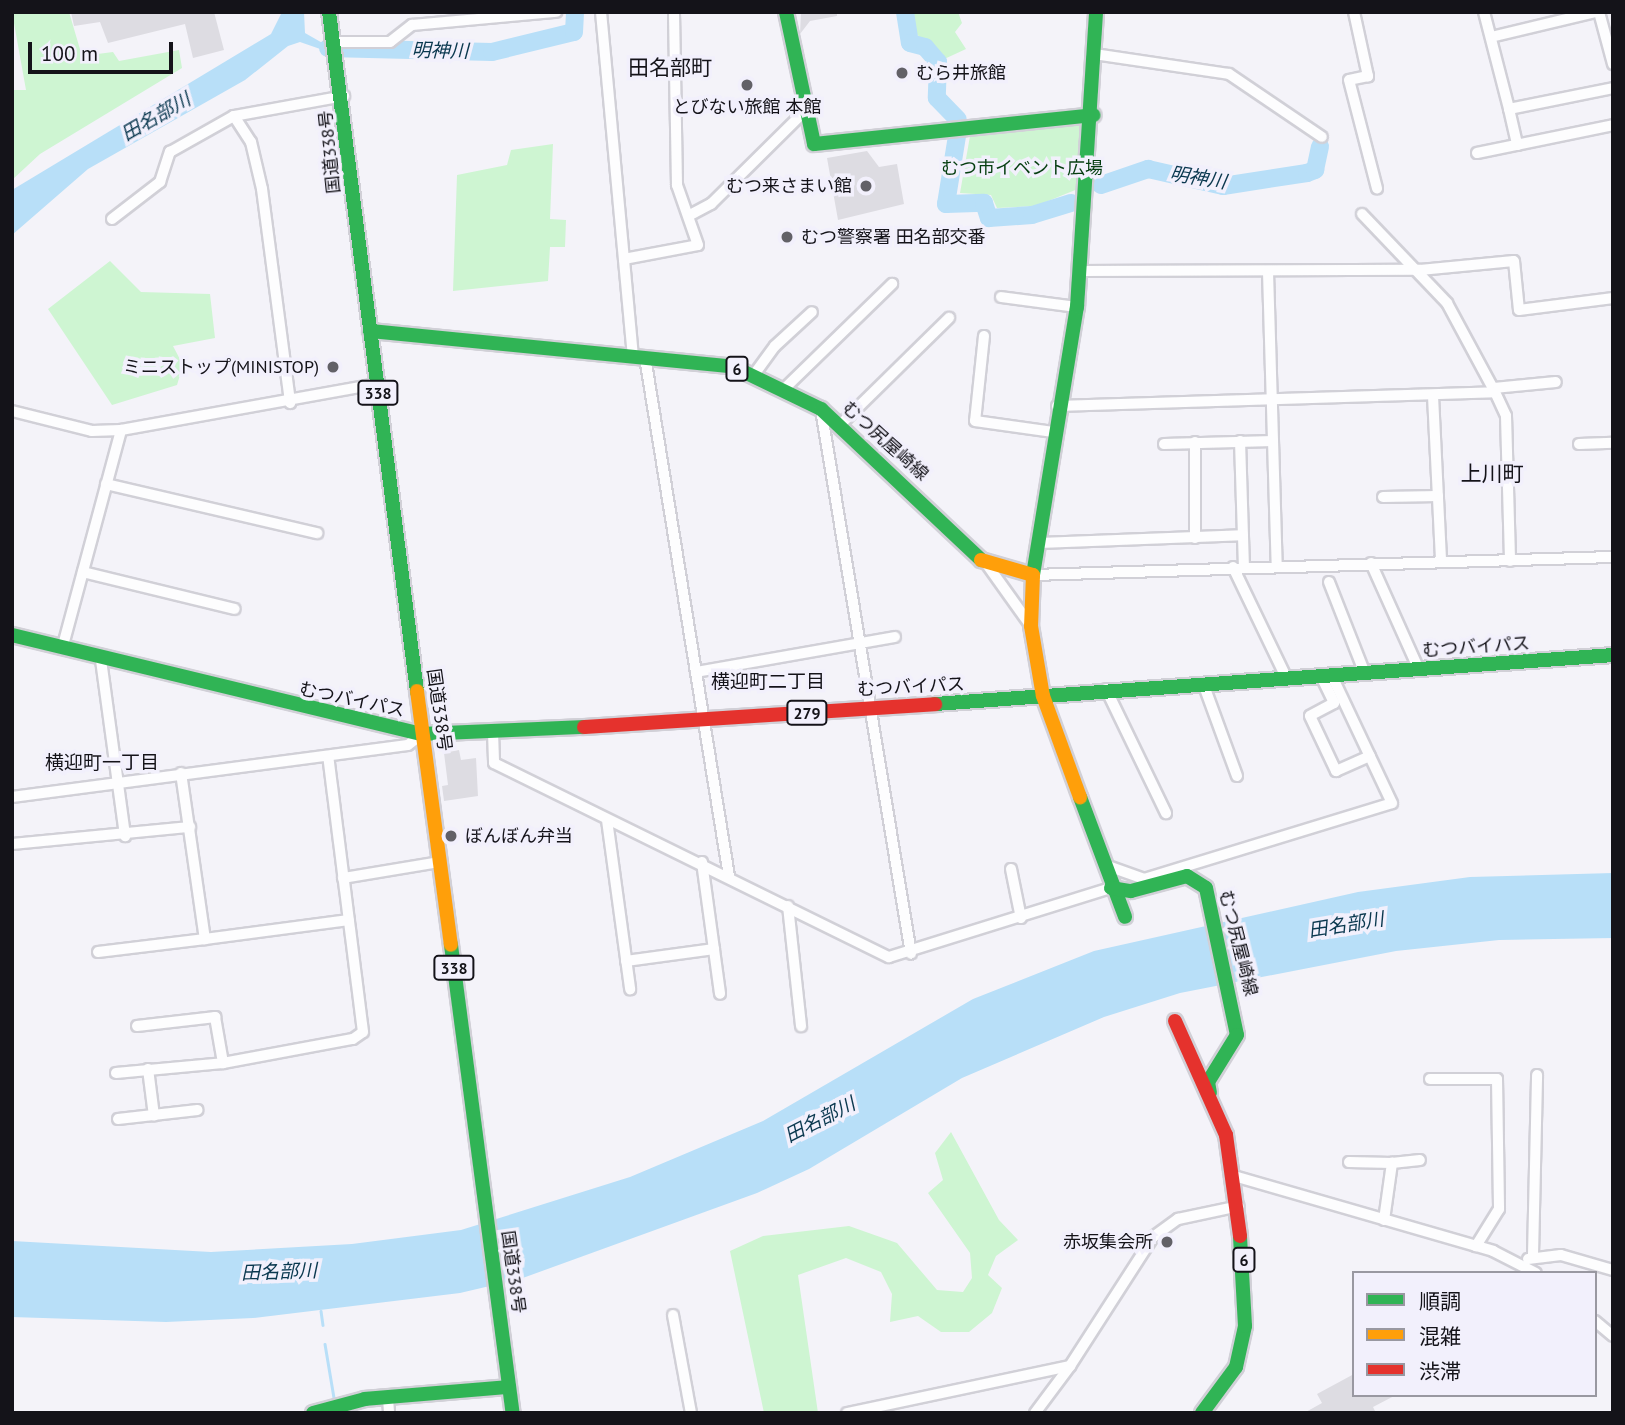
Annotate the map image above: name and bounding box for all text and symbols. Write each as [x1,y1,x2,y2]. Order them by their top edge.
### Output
scale bar [32,28,177,72]
water label: 明神川 [411,39,469,63]
text: 100 m [41,40,98,67]
district label: 田名部町 [628,55,712,81]
place label: むら井旅館 [916,62,1006,84]
marker: むら井旅館 [894,65,910,81]
marker: とびない旅館 本館 [739,77,755,93]
water label: 田名部川 [117,88,195,146]
place label: とびない旅館 本館 [673,96,821,118]
street label: 国道338号 [315,109,345,195]
park label: むつ市イベント広場 [941,157,1103,179]
water label: 明神川 [1168,162,1228,194]
place label: むつ来さまい館 [726,175,852,197]
marker: むつ来さまい館 [858,178,874,194]
place label: むつ警察署 田名部交番 [801,226,986,248]
marker: むつ警察署 田名部交番 [779,229,795,245]
place label: ミニストップ(MINISTOP) [123,356,319,378]
road number: 6 [725,356,749,382]
marker: ミニストップ(MINISTOP) [325,359,341,375]
road number: 338 [357,380,399,406]
street label: むつ尻屋崎線 [838,397,932,485]
district label: 上川町 [1461,461,1523,487]
street label: むつバイパス [1421,632,1531,662]
street label: 国道338号 [422,667,456,753]
district label: 横迎町二丁目 [711,671,825,693]
street label: むつバイパス [857,673,965,701]
street label: むつバイパス [297,678,407,722]
road number: 279 [786,700,828,726]
district label: 横迎町一丁目 [45,752,159,774]
place label: ぼんぼん弁当 [465,825,573,847]
marker: ぼんぼん弁当 [443,828,459,844]
street label: むつ尻屋崎線 [1214,888,1262,998]
water label: 田名部川 [1307,908,1385,942]
road number: 338 [433,956,475,980]
water label: 田名部川 [781,1093,859,1147]
street label: 国道338号 [496,1229,530,1315]
place label: 赤坂集会所 [1063,1231,1153,1253]
marker: 赤坂集会所 [1159,1234,1175,1250]
road number: 6 [1232,1248,1256,1272]
water label: 田名部川 [241,1259,317,1285]
legend [1352,1271,1597,1397]
text: 順調 [1419,1288,1461,1315]
text: 混雑 [1419,1323,1461,1350]
text: 渋滞 [1419,1358,1461,1385]

